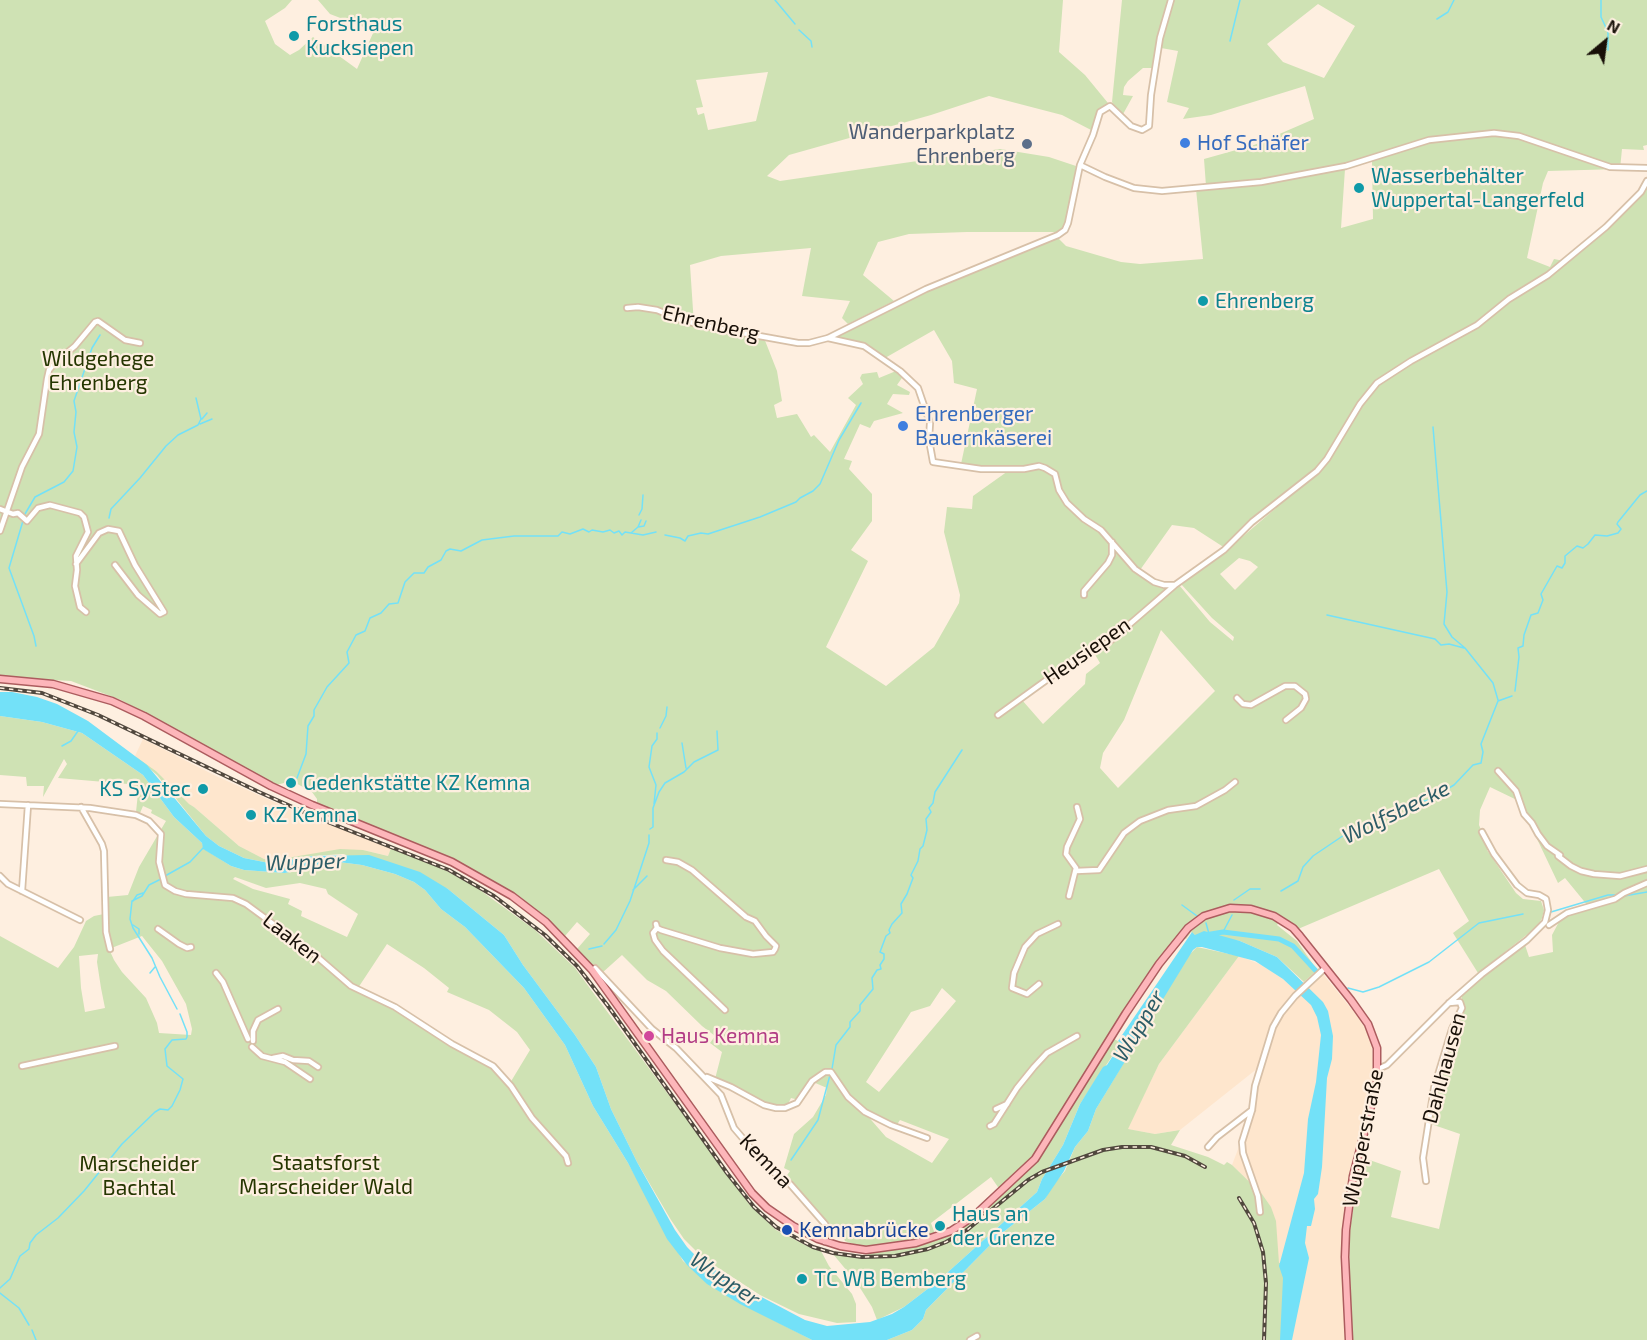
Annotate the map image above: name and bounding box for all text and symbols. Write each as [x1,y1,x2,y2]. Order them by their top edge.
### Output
place label: Forsthaus Kucksiepen [306,11,414,61]
north arrow [1575,12,1635,72]
text: N [1604,15,1624,37]
marker: Forsthaus Kucksiepen [287,29,301,43]
place label: Wanderparkplatz Ehrenberg [848,119,1015,169]
place label: Hof Schäfer [1197,130,1309,156]
marker: Hof Schäfer [1178,136,1192,150]
marker: Wanderparkplatz Ehrenberg [1020,137,1034,151]
place label: Wasserbehälter Wuppertal-Langerfeld [1371,163,1585,213]
marker: Wasserbehälter Wuppertal-Langerfeld [1352,181,1366,195]
place label: Ehrenberg [1215,288,1314,314]
marker: Ehrenberg [1196,294,1210,308]
street label: Ehrenberg [660,300,762,346]
park label: Wildgehege Ehrenberg [42,346,154,396]
place label: Ehrenberger Bauernkäserei [915,401,1052,451]
marker: Ehrenberger Bauernkäserei [896,419,910,433]
street label: Heusiepen [1039,612,1135,690]
place label: Gedenkstätte KZ Kemna [303,770,530,796]
water label: Wolfsbecke [1338,775,1454,849]
place label: KS Systec [99,776,191,802]
marker: Gedenkstätte KZ Kemna [284,776,298,790]
marker: KS Systec [196,782,210,796]
place label: KZ Kemna [263,802,358,828]
marker: KZ Kemna [244,808,258,822]
water label: Wupper [265,847,345,877]
street label: Laaken [258,907,326,969]
water label: Wupper [1107,985,1171,1067]
street label: Dahlhausen [1417,1010,1471,1126]
place label: Haus Kemna [661,1023,779,1049]
marker: Haus Kemna [642,1029,656,1043]
street label: Wupperstraße [1337,1067,1389,1209]
street label: Kemna [734,1129,798,1193]
park label: Staatsforst Marscheider Wald [239,1150,413,1200]
park label: Marscheider Bachtal [79,1151,199,1201]
place label: Haus an der Grenze [952,1201,1055,1251]
place label: Kemnabrücke [799,1217,929,1243]
marker: Haus an der Grenze [933,1219,947,1233]
marker: Kemnabrücke [780,1223,794,1237]
water label: Wupper [685,1246,765,1312]
place label: TC WB Bemberg [814,1266,966,1292]
marker: TC WB Bemberg [795,1272,809,1286]

